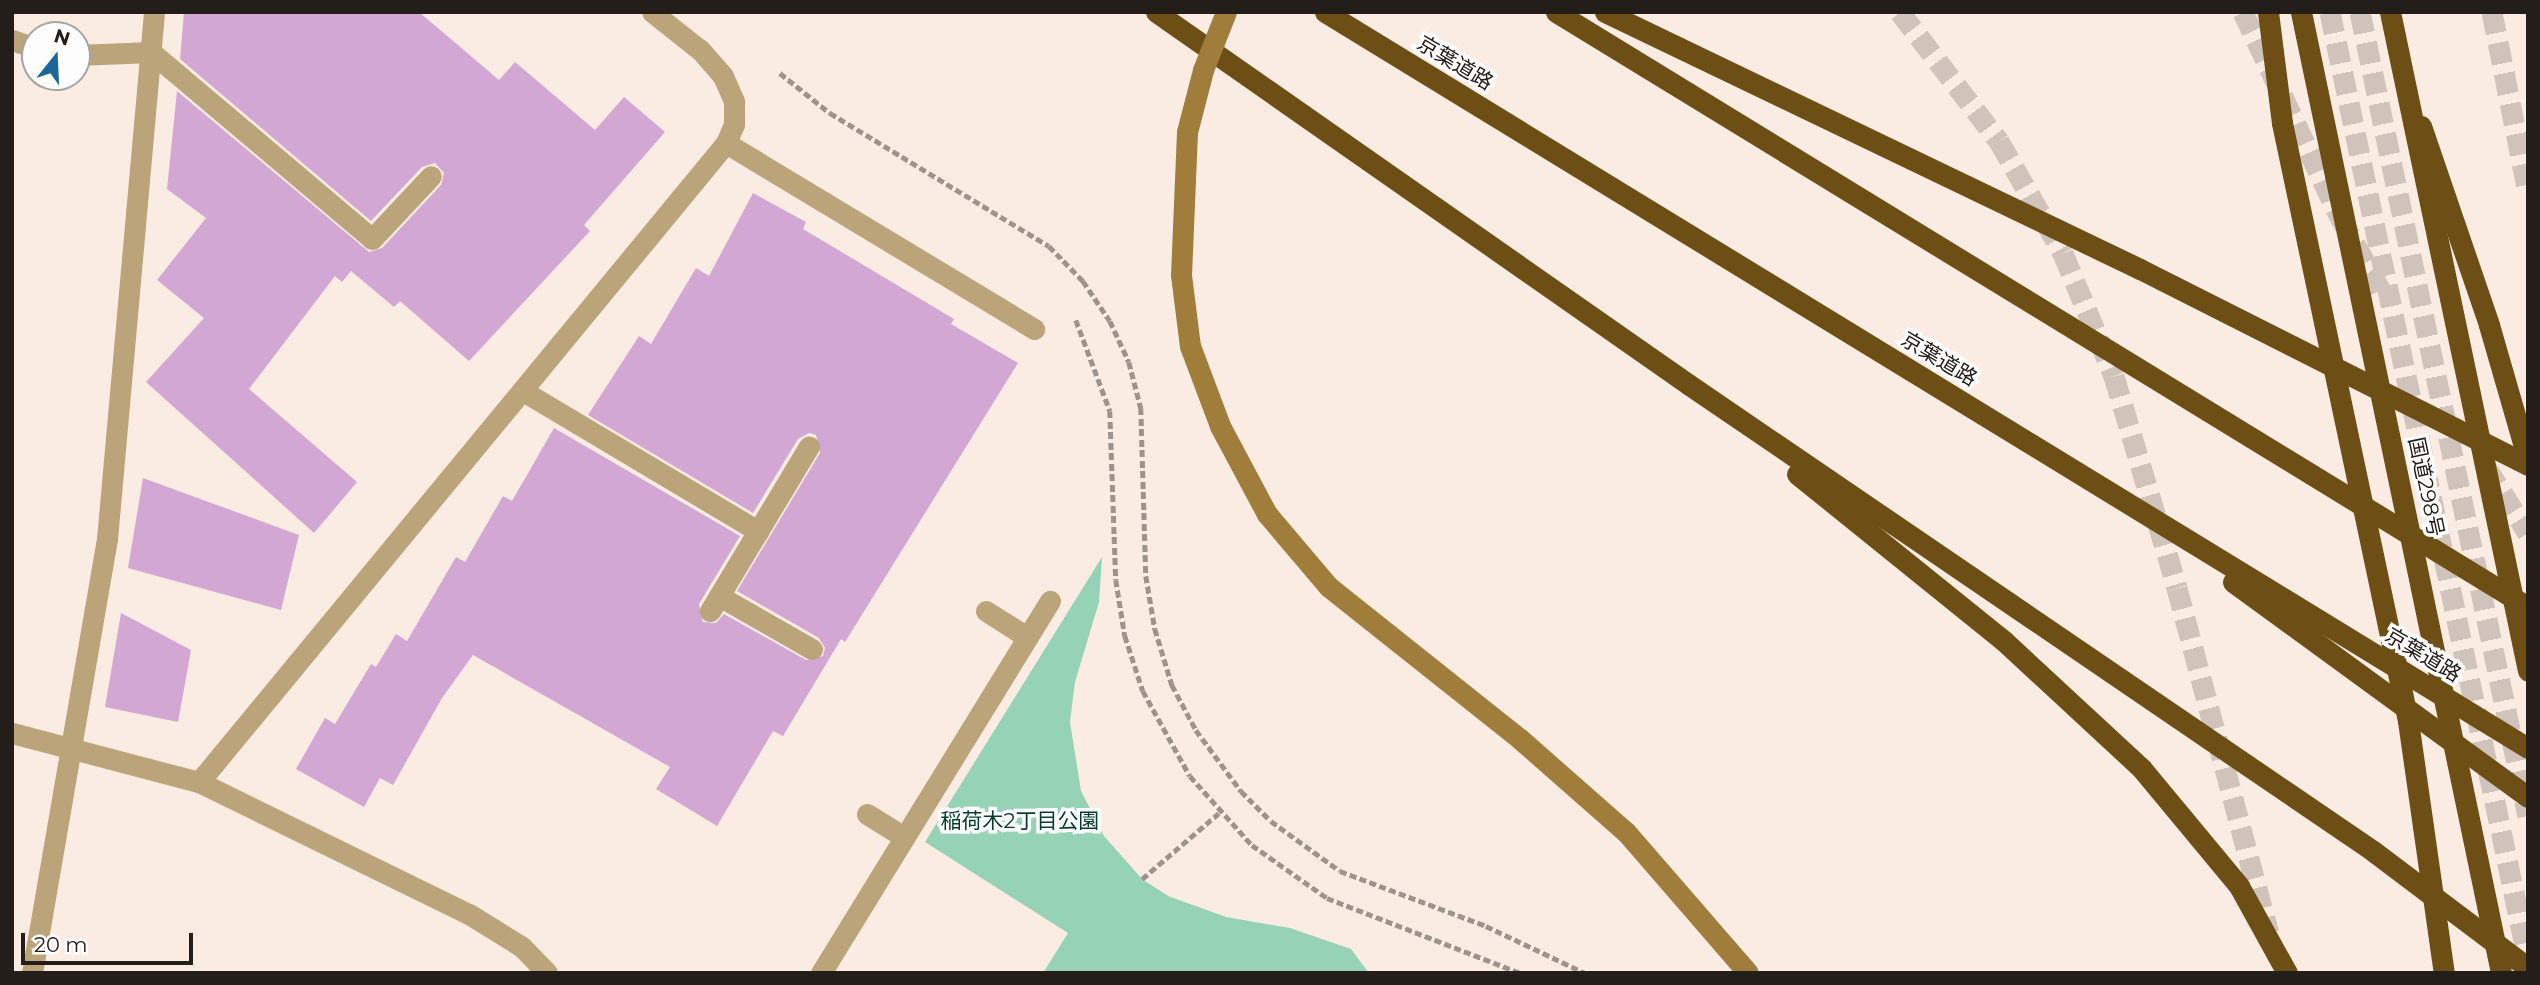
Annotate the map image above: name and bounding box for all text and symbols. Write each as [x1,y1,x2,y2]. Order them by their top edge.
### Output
north arrow [21,21,91,91]
text: N [51,24,73,51]
street label: 京葉道路 [1413,31,1497,95]
street label: 京葉道路 [1897,327,1981,391]
street label: 国道298号 [2403,435,2449,539]
street label: 京葉道路 [2381,623,2465,687]
park label: 稲荷木2丁目公園 [941,808,1099,834]
scale bar [24,918,196,962]
text: 20 m [34,932,88,957]

